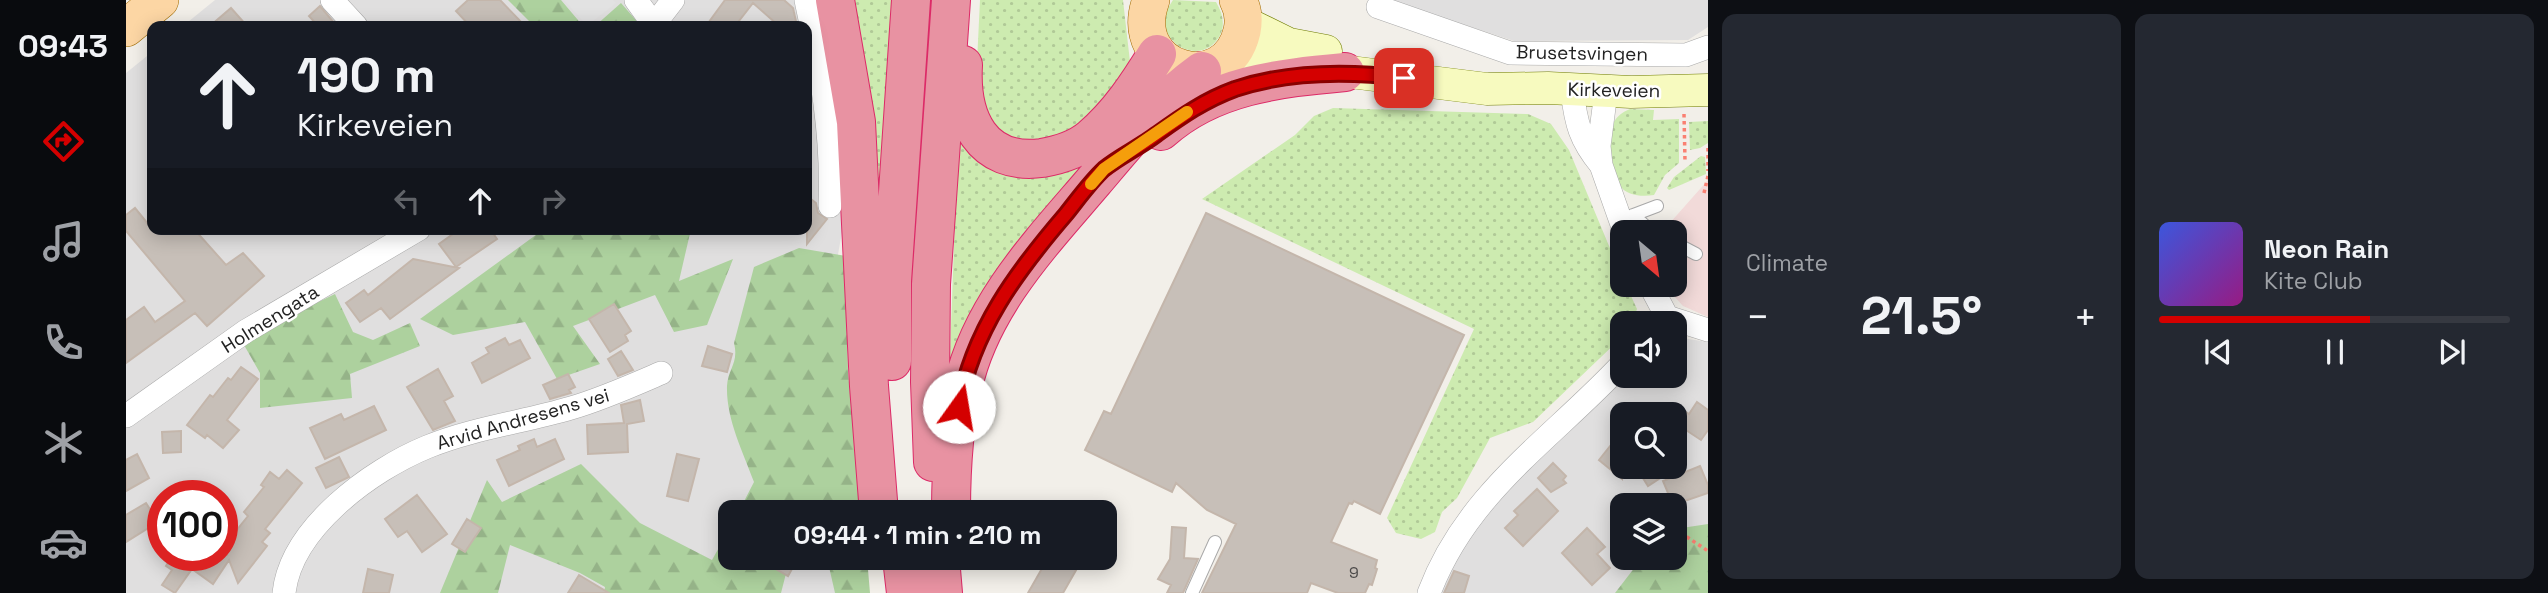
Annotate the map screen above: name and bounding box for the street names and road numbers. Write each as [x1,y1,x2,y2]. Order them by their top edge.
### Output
street label: Brusetsvingen [1516,39,1648,67]
street label: Kirkeveien [1567,77,1661,103]
street label: Holmengata [217,279,323,359]
street label: Arvid Andresens vei [434,382,612,456]

